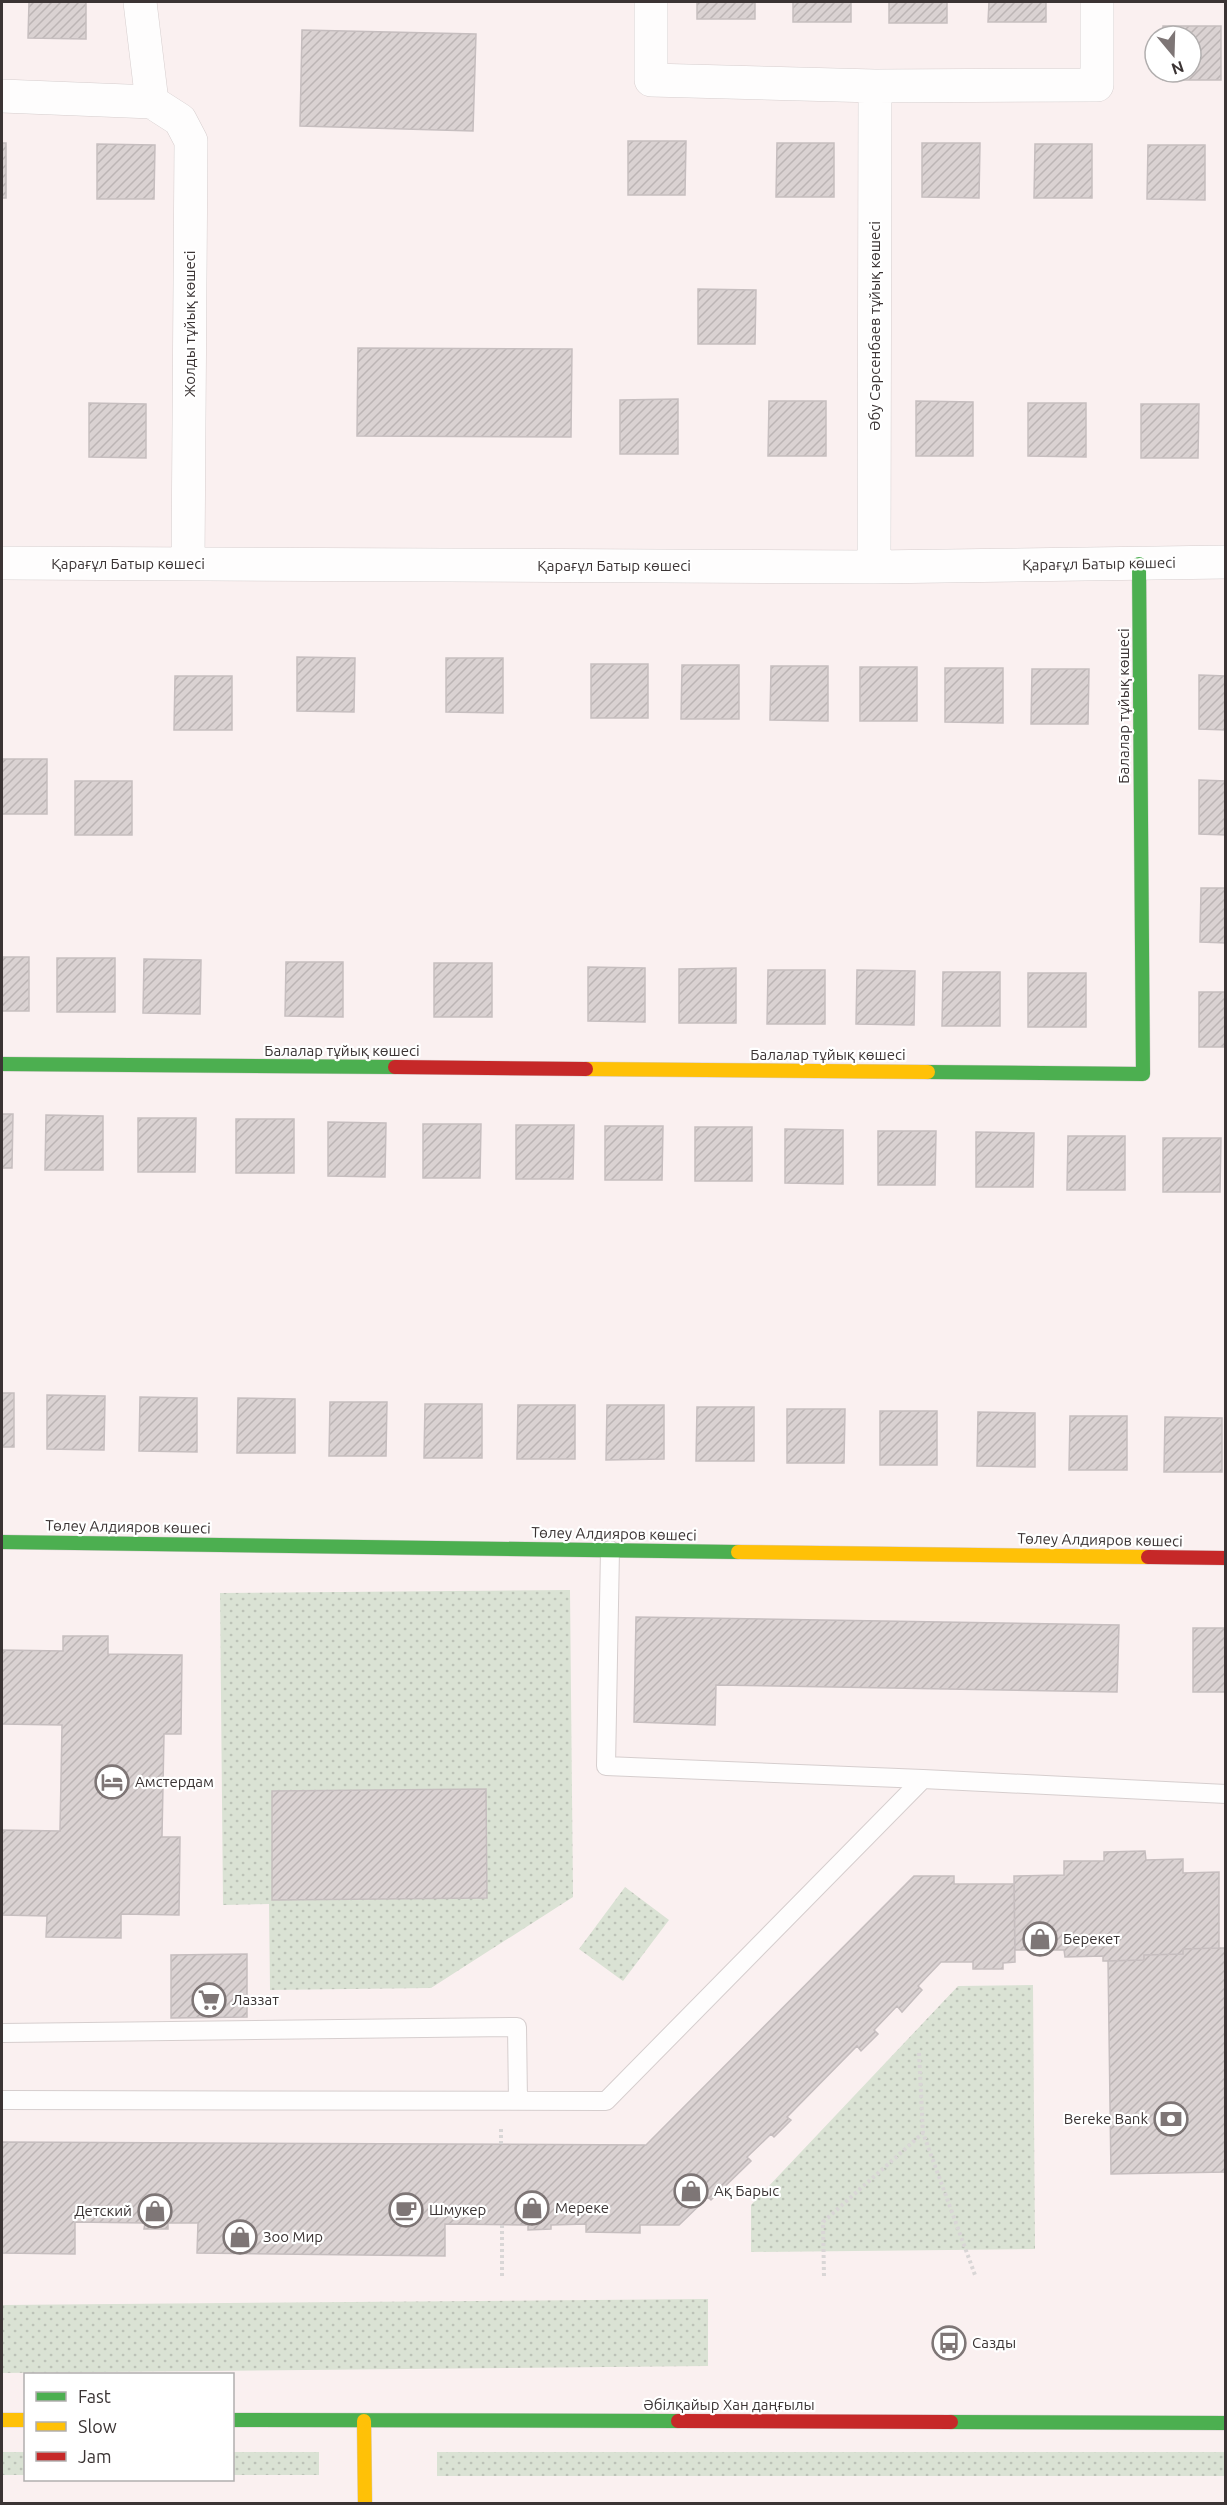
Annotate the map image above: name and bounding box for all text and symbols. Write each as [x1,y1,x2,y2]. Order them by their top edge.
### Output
north arrow [1143,24,1203,84]
text: N [1169,58,1186,79]
street label: Әбу Сәрсенбаев тұйық көшесі [866,221,883,431]
street label: Жолды тұйық көшесі [181,251,198,397]
street label: Қарағұл Батыр көшесі [1022,554,1176,573]
street label: Қарағұл Батыр көшесі [51,555,205,572]
street label: Қарағұл Батыр көшесі [537,557,691,574]
street label: Балалар тұйық көшесі [1115,628,1132,784]
street label: Балалар тұйық көшесі [264,1042,420,1059]
street label: Балалар тұйық көшесі [750,1046,906,1063]
street label: Төлеу Алдияров көшесі [45,1517,211,1536]
street label: Төлеу Алдияров көшесі [531,1524,697,1543]
street label: Төлеу Алдияров көшесі [1017,1530,1183,1549]
hotel icon: Амстердам [94,1764,130,1800]
place label: Амстердам [135,1773,214,1790]
shop icon: Берекет [1022,1921,1058,1957]
place label: Берекет [1063,1930,1120,1947]
supermarket icon: Лаззат [191,1982,227,2018]
place label: Лаззат [232,1991,279,2008]
bank icon: Bereke Bank [1153,2101,1189,2137]
place label: Bereke Bank [1064,2110,1148,2127]
shop icon: Ақ Барыс [673,2173,709,2209]
place label: Ақ Барыс [714,2182,779,2199]
shop icon: Мереке [514,2190,550,2226]
cafe icon: Шмукер [388,2192,424,2228]
shop icon: Детский [137,2193,173,2229]
place label: Мереке [555,2199,609,2216]
place label: Шмукер [429,2201,486,2218]
place label: Детский [74,2202,132,2219]
shop icon: Зоо Мир [222,2219,258,2255]
place label: Зоо Мир [263,2228,323,2245]
bus stop icon: Сазды [931,2325,967,2361]
place label: Сазды [972,2334,1016,2351]
legend [24,2373,234,2481]
text: Fast [78,2386,111,2406]
street label: Әбілқайыр Хан даңғылы [643,2396,815,2413]
text: Slow [78,2416,117,2436]
text: Jam [78,2446,112,2466]

